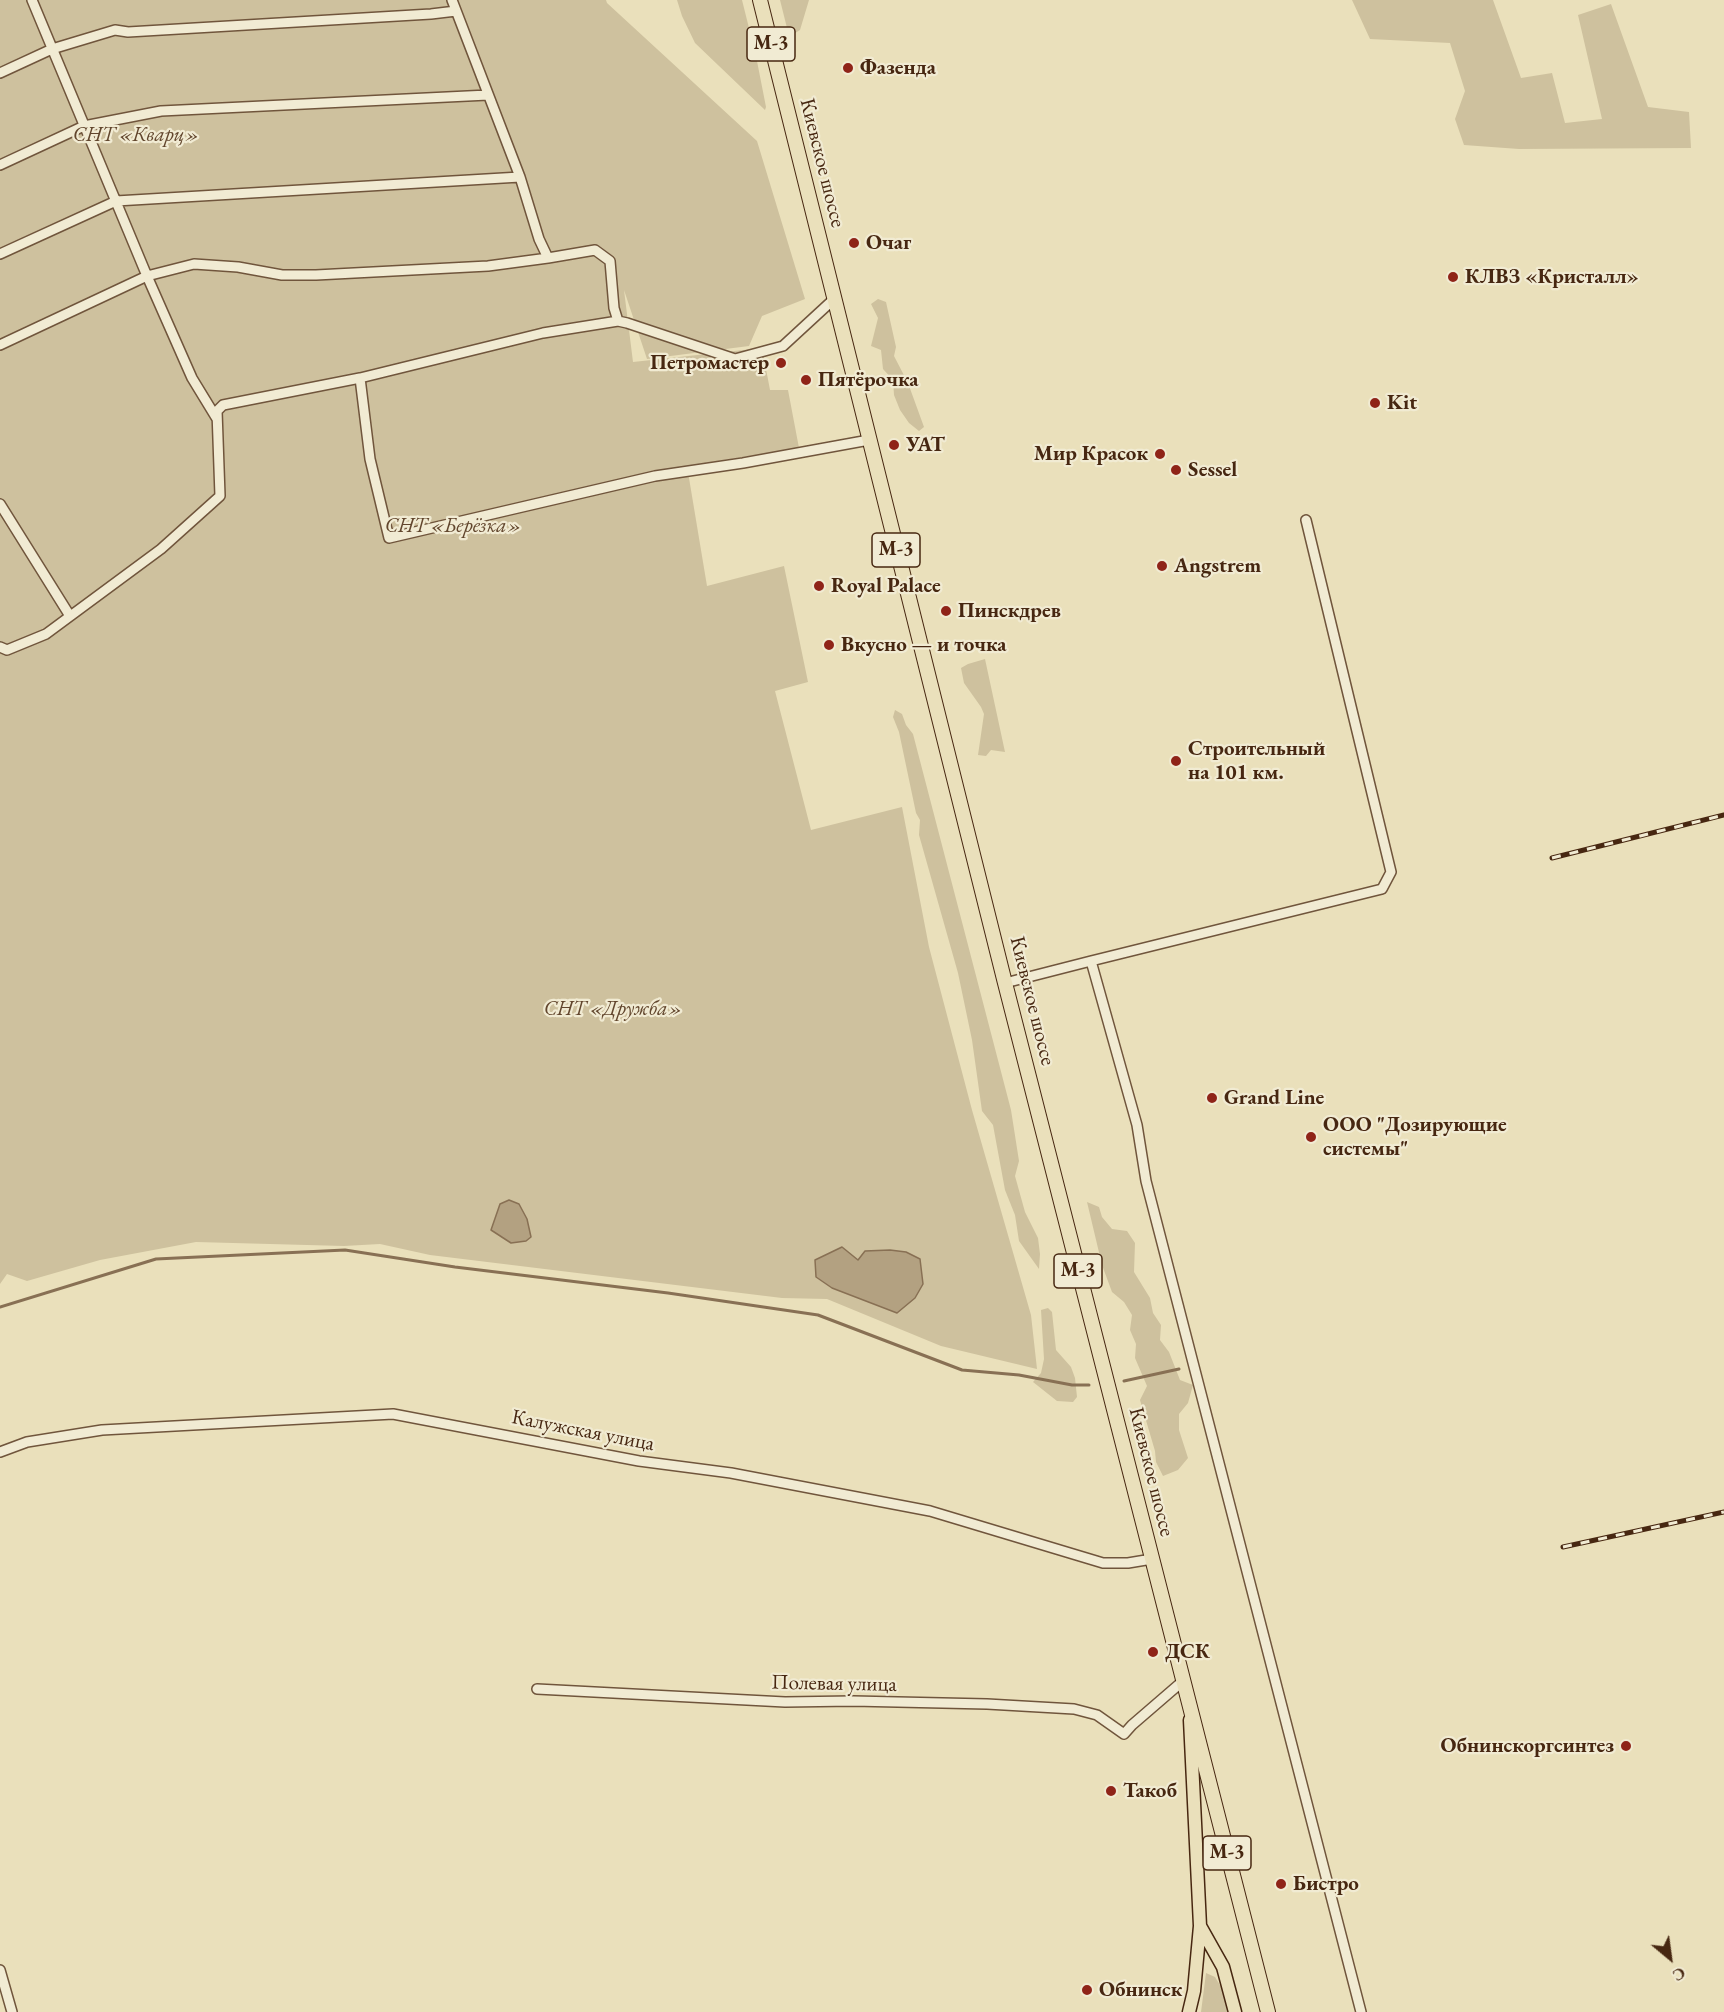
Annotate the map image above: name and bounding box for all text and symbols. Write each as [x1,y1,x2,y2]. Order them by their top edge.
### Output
road number: М-3 [747,27,795,61]
place label: Фазенда [860,55,936,81]
marker: Фазенда [841,61,855,75]
street label: Киевское шоссе [794,96,850,230]
park label: СНТ «Кварц» [73,122,199,148]
place label: Очаг [866,230,911,256]
marker: Очаг [847,236,861,250]
place label: КЛВЗ «Кристалл» [1465,264,1639,290]
marker: КЛВЗ «Кристалл» [1446,270,1460,284]
place label: Петромастер [650,350,769,376]
marker: Петромастер [774,356,788,370]
place label: Пятёрочка [818,367,919,393]
marker: Пятёрочка [799,373,813,387]
place label: Kit [1387,390,1417,416]
marker: Kit [1368,396,1382,410]
place label: УАТ [906,432,945,458]
marker: УАТ [887,438,901,452]
place label: Мир Красок [1034,441,1148,467]
marker: Мир Красок [1153,447,1167,461]
place label: Sessel [1188,457,1237,483]
marker: Sessel [1169,463,1183,477]
park label: СНТ «Берёзка» [385,513,521,539]
road number: М-3 [872,533,920,567]
place label: Angstrem [1174,553,1261,579]
marker: Angstrem [1155,559,1169,573]
place label: Royal Palace [831,573,941,599]
marker: Royal Palace [812,579,826,593]
place label: Пинскдрев [958,598,1061,624]
marker: Пинскдрев [939,604,953,618]
place label: Вкусно — и точка [841,632,1007,658]
marker: Вкусно — и точка [822,638,836,652]
place label: Строительный на 101 км. [1188,736,1325,786]
marker: Строительный на 101 км. [1169,754,1183,768]
street label: Киевское шоссе [1004,934,1060,1068]
park label: СНТ «Дружба» [544,996,682,1022]
place label: Grand Line [1224,1085,1324,1111]
marker: Grand Line [1205,1091,1219,1105]
place label: ООО "Дозирующие системы" [1323,1112,1507,1162]
marker: ООО "Дозирующие системы" [1304,1130,1318,1144]
road number: М-3 [1054,1254,1102,1288]
street label: Калужская улица [510,1405,656,1457]
street label: Киевское шоссе [1123,1405,1179,1539]
place label: ДСК [1165,1639,1210,1665]
marker: ДСК [1146,1645,1160,1659]
street label: Полевая улица [771,1670,897,1698]
place label: Обнинскоргсинтез [1441,1733,1614,1759]
marker: Обнинскоргсинтез [1619,1739,1633,1753]
place label: Такоб [1123,1778,1177,1804]
marker: Такоб [1104,1784,1118,1798]
road number: М-3 [1203,1836,1251,1870]
place label: Бистро [1293,1871,1359,1897]
marker: Бистро [1274,1877,1288,1891]
north arrow [1640,1928,1700,1988]
text: С [1669,1962,1689,1986]
place label: Обнинск [1099,1977,1182,2003]
marker: Обнинск [1080,1983,1094,1997]

